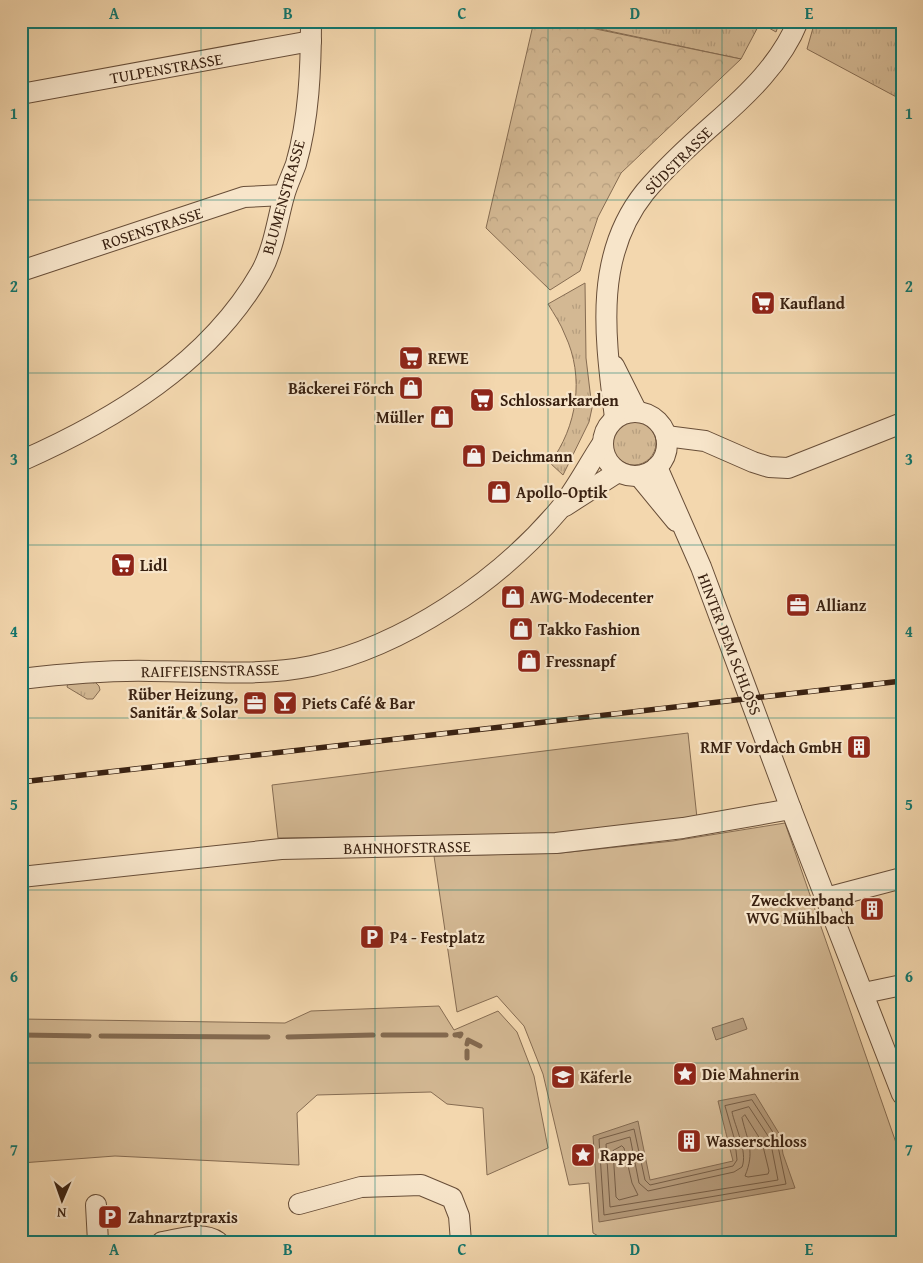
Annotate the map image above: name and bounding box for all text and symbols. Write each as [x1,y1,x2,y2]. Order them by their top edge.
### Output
text: A [109,1,120,25]
text: B [283,1,293,25]
text: C [457,1,467,25]
text: D [630,1,640,25]
text: E [805,1,814,25]
street label: TULPENSTRASSE [108,46,224,90]
text: 1 [10,101,18,125]
text: 1 [905,101,913,125]
street label: SÜDSTRASSE [639,121,717,199]
street label: BLUMENSTRASSE [255,137,311,257]
street label: ROSENSTRASSE [98,200,206,256]
text: 2 [10,274,18,298]
text: 2 [905,274,913,298]
supermarket icon: Kaufland [750,290,776,316]
place label: Kaufland [780,291,846,315]
supermarket icon: REWE [398,345,424,371]
place label: REWE [428,346,469,370]
shop icon: Bäckerei Förch [398,375,424,401]
place label: Bäckerei Förch [288,376,395,400]
supermarket icon: Schlossarkarden [469,387,495,413]
place label: Schlossarkarden [500,388,619,412]
shop icon: Müller [429,404,455,430]
place label: Müller [376,405,425,429]
shop icon: Deichmann [461,443,487,469]
place label: Deichmann [492,444,573,468]
text: 3 [10,447,18,471]
text: 3 [905,447,913,471]
shop icon: Apollo-Optik [486,479,512,505]
place label: Apollo-Optik [516,480,608,504]
supermarket icon: Lidl [110,552,136,578]
place label: Lidl [140,553,167,577]
street label: HINTER DEM SCHLOSS [692,569,768,719]
shop icon: AWG-Modecenter [500,584,526,610]
place label: AWG-Modecenter [530,585,654,609]
office icon: Allianz [785,592,811,618]
place label: Allianz [816,593,867,617]
shop icon: Takko Fashion [508,616,534,642]
place label: Takko Fashion [538,617,641,641]
text: 4 [10,619,18,643]
text: 4 [905,619,913,643]
shop icon: Fressnapf [516,648,542,674]
place label: Fressnapf [546,649,618,673]
street label: RAIFFEISENSTRASSE [141,657,279,683]
place label: Rüber Heizung, Sanitär & Solar [128,682,239,724]
office icon: Rüber Heizung, Sanitär & Solar [242,690,268,716]
bar icon: Piets Café & Bar [272,690,298,716]
place label: Piets Café & Bar [302,691,416,715]
building icon: RMF Vordach GmbH [846,734,872,760]
place label: RMF Vordach GmbH [700,735,842,759]
text: 5 [10,792,18,816]
text: 5 [905,792,913,816]
street label: BAHNHOFSTRASSE [343,834,471,860]
place label: Zweckverband WVG Mühlbach [746,888,855,930]
building icon: Zweckverband WVG Mühlbach [859,896,885,922]
parking icon: P4 - Festplatz [359,924,385,950]
place label: P4 - Festplatz [390,925,485,949]
text: 6 [10,964,18,988]
text: 6 [905,964,913,988]
place icon: Die Mahnerin [672,1061,698,1087]
place label: Die Mahnerin [702,1062,800,1086]
school or university icon: Käferle [550,1064,576,1090]
place label: Käferle [580,1065,632,1089]
building icon: Wasserschloss [676,1128,702,1154]
place label: Wasserschloss [706,1129,807,1153]
text: 7 [10,1137,18,1161]
text: 7 [905,1137,913,1161]
place icon: Rappe [570,1142,596,1168]
place label: Rappe [600,1143,644,1167]
north arrow [38,1176,88,1226]
text: N [56,1203,67,1223]
parking icon: Zahnarztpraxis [97,1204,123,1230]
place label: Zahnarztpraxis [128,1205,238,1229]
text: A [109,1237,120,1261]
text: B [283,1237,293,1261]
text: C [457,1237,467,1261]
text: D [630,1237,640,1261]
text: E [805,1237,814,1261]

